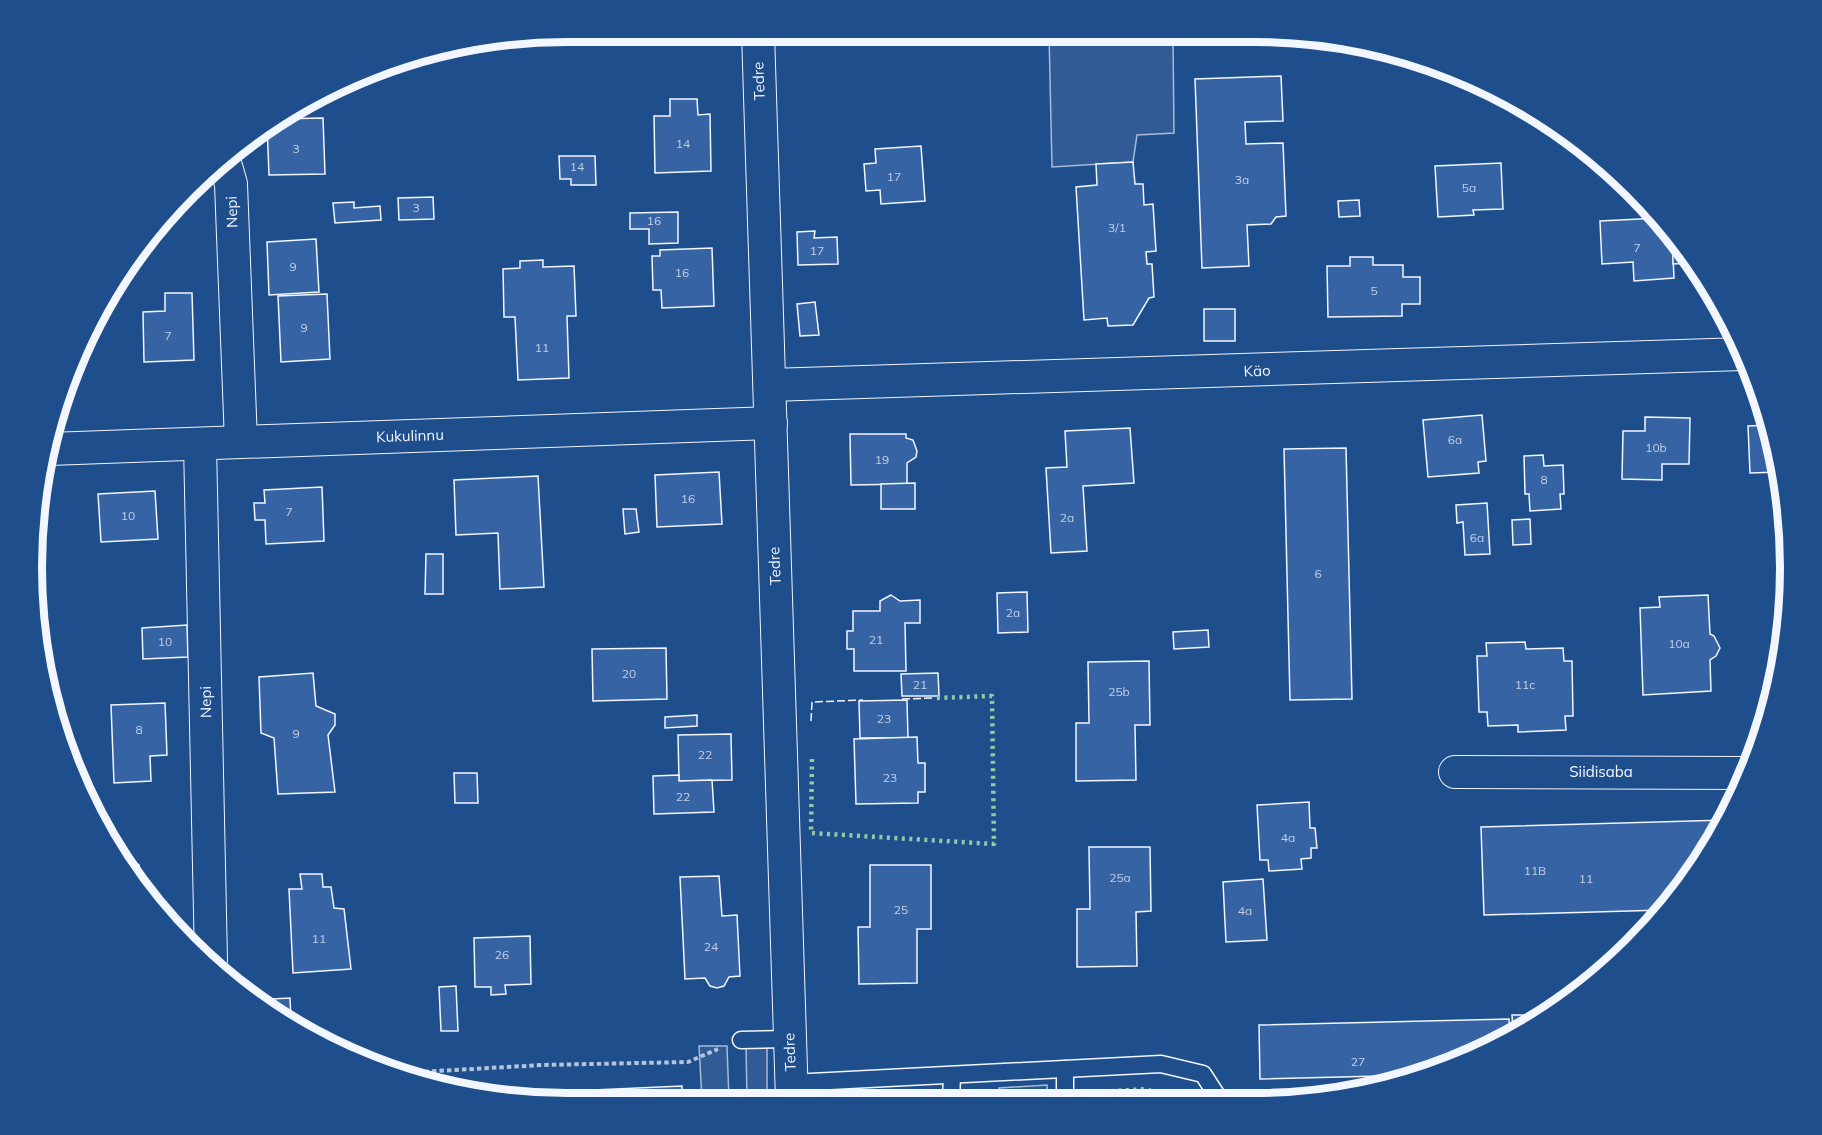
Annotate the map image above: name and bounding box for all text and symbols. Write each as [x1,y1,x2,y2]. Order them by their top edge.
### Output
street label: Tedre [748,61,769,101]
house number: 14 [676,136,690,151]
house number: 3 [292,141,300,156]
house number: 14 [570,159,584,174]
house number: 17 [887,169,901,184]
house number: 3a [1235,172,1249,187]
house number: 5a [1462,180,1476,195]
street label: Nepi [221,196,242,228]
house number: 3 [412,200,420,215]
house number: 16 [647,213,661,228]
house number: 3/1 [1108,220,1126,235]
house number: 7 [1633,240,1641,255]
house number: 17 [810,243,824,258]
house number: 9 [289,259,297,274]
house number: 16 [675,265,689,280]
house number: 5 [1370,283,1378,298]
house number: 9 [300,320,308,335]
house number: 7 [164,328,172,343]
house number: 11 [535,340,549,355]
street label: Käo [1243,361,1271,380]
street label: Kukulinnu [376,425,444,446]
house number: 6a [1448,432,1462,447]
house number: 10b [1645,440,1667,455]
house number: 19 [875,452,889,467]
house number: 8 [1540,472,1548,487]
house number: 16 [681,491,695,506]
house number: 7 [285,504,293,519]
house number: 10 [121,508,135,523]
house number: 2a [1060,510,1074,525]
house number: 6a [1470,530,1484,545]
street label: Tedre [764,546,785,586]
house number: 6 [1314,566,1322,581]
house number: 2a [1006,605,1020,620]
house number: 21 [869,632,883,647]
house number: 10 [158,634,172,649]
house number: 10a [1668,636,1690,651]
house number: 20 [622,666,636,681]
house number: 21 [913,677,927,692]
house number: 11c [1515,677,1535,692]
house number: 25b [1108,684,1130,699]
street label: Nepi [196,686,215,718]
house number: 23 [877,711,891,726]
house number: 8 [135,722,143,737]
house number: 9 [292,726,300,741]
house number: 22 [698,747,712,762]
street label: Siidisaba [1569,762,1633,781]
house number: 23 [883,770,897,785]
house number: 22 [676,789,690,804]
house number: 4a [1281,830,1295,845]
house number: 11B [1524,863,1546,878]
house number: 25a [1109,870,1131,885]
house number: 11 [1579,871,1593,886]
house number: 25 [894,902,908,917]
house number: 4a [1238,903,1252,918]
house number: 11 [312,931,326,946]
house number: 24 [704,939,718,954]
house number: 26 [495,947,509,962]
street label: Tedre [779,1032,800,1072]
house number: 27 [1351,1054,1365,1069]

